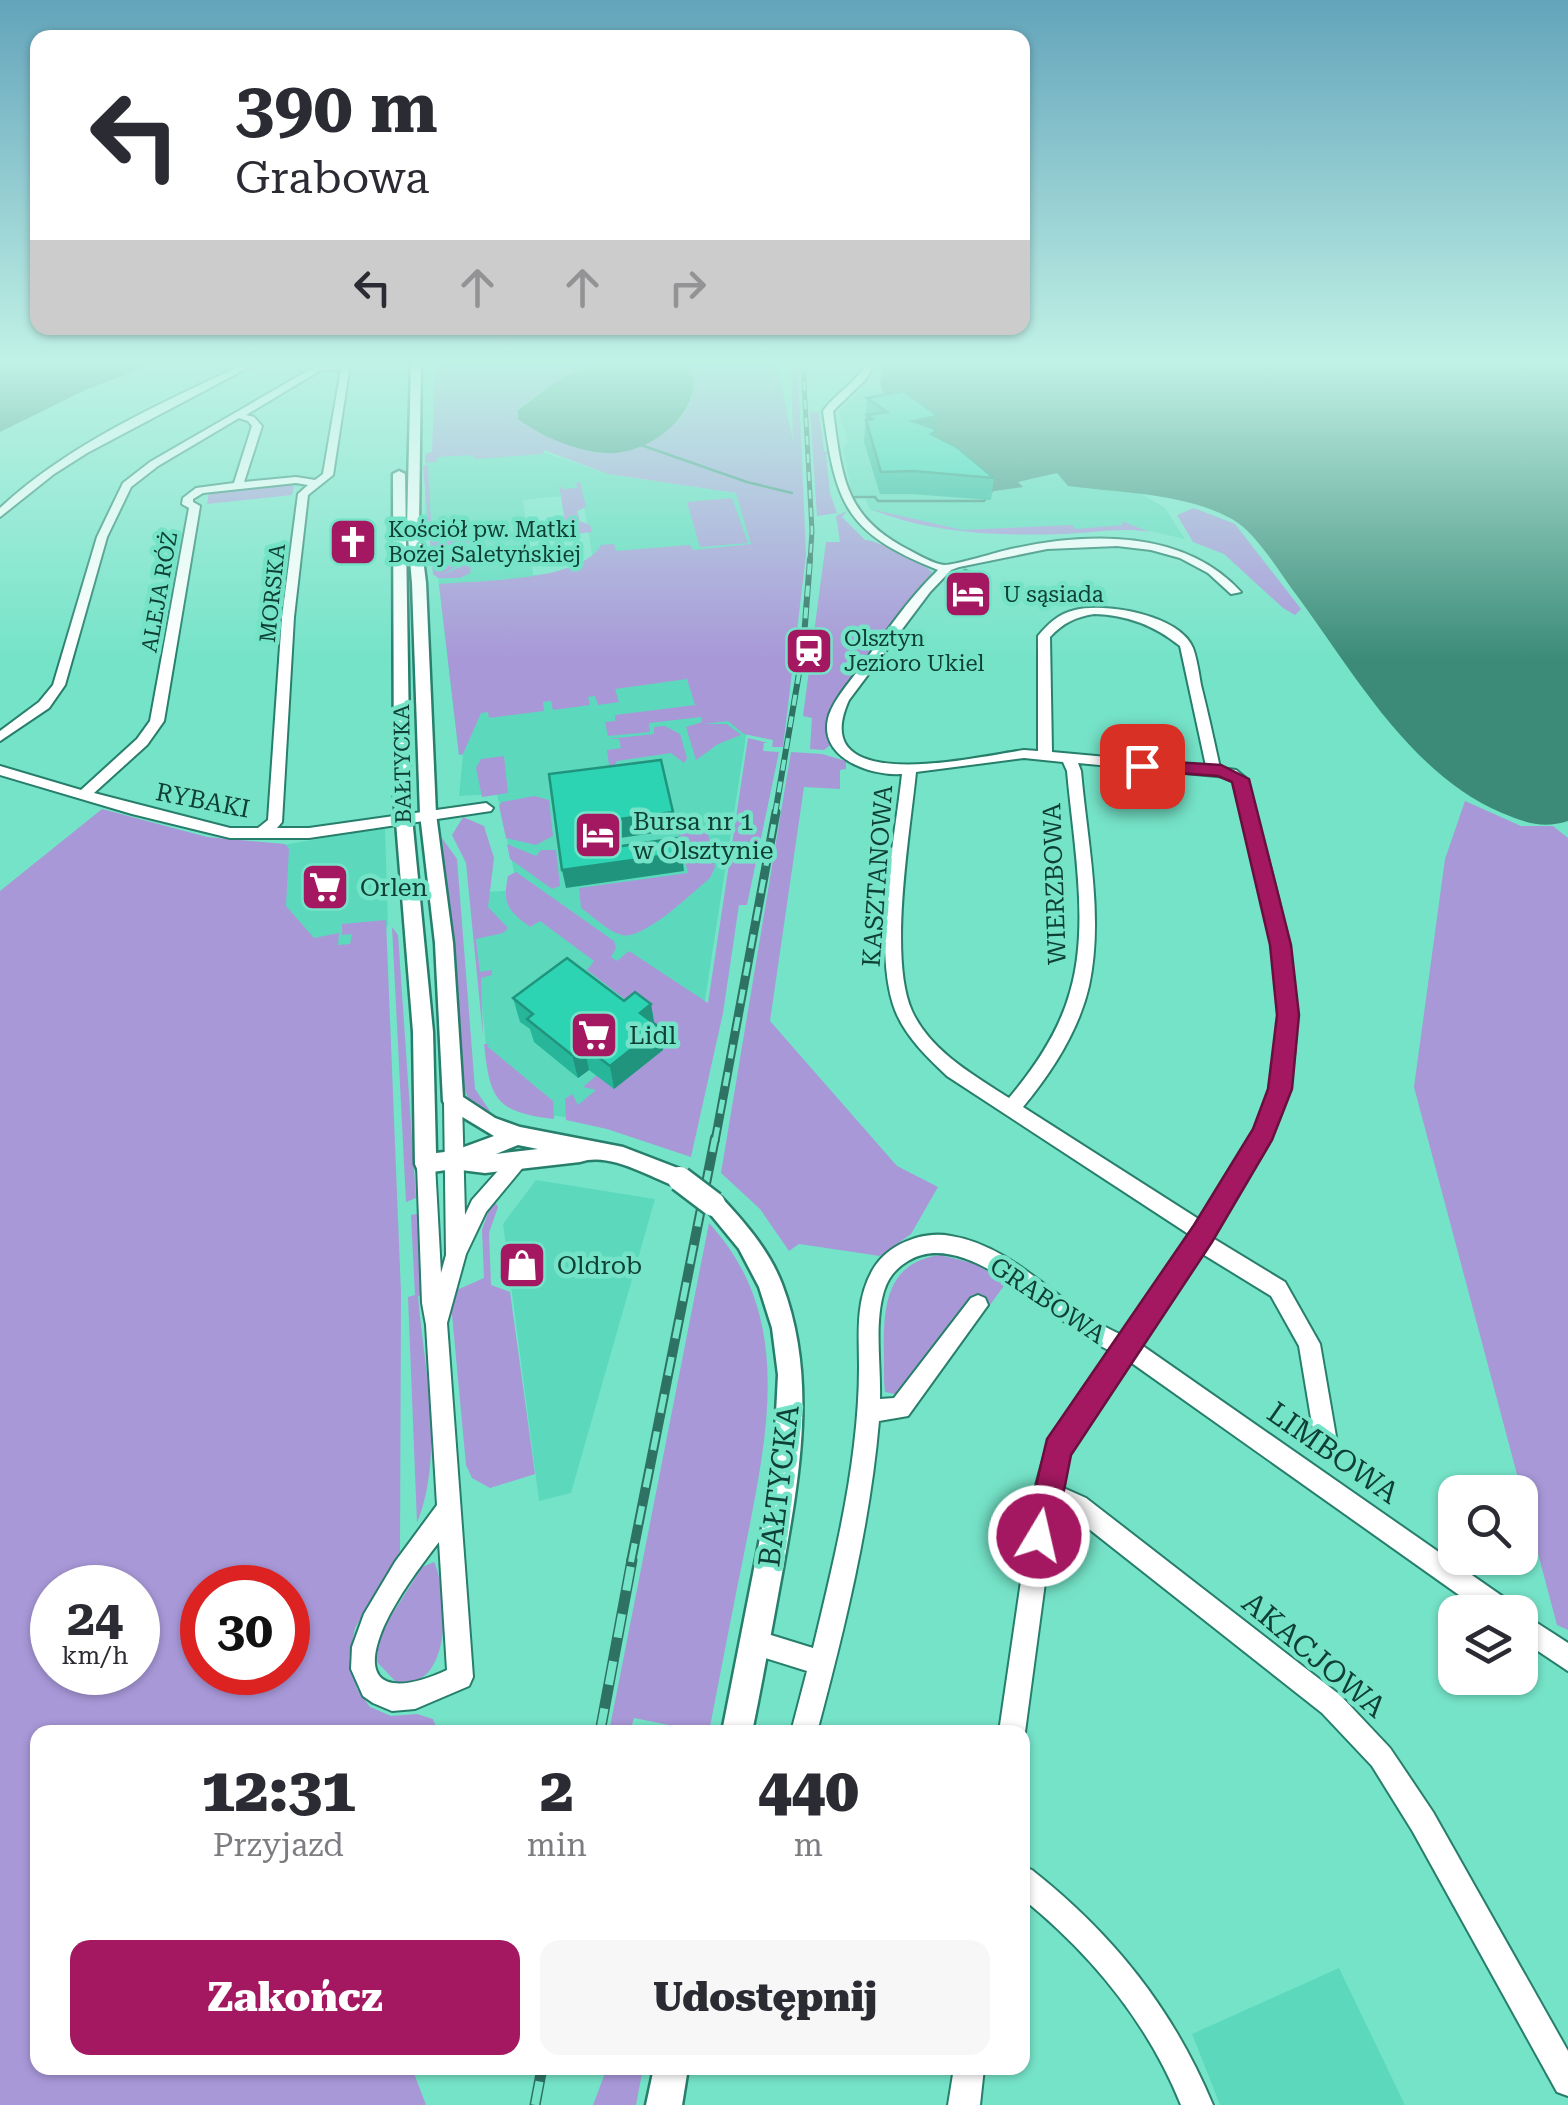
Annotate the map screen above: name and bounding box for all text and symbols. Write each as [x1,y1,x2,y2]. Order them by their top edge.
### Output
text: 390 m [235,67,438,149]
icon: left [70,70,200,200]
text: Grabowa [235,151,429,204]
icon: left [345,260,400,315]
icon: ahead [450,260,505,315]
icon: ahead [555,260,610,315]
icon: right [660,260,715,315]
church icon: Kościół pw. Matki Bożej Saletyńskiej [327,516,379,568]
place label: Kościół pw. Matki Bożej Saletyńskiej [388,517,581,567]
street label: ALEJA RÓŻ [135,529,182,654]
street label: MORSKA [255,542,290,644]
hotel icon: U sąsiada [942,568,994,620]
place label: U sąsiada [1003,582,1104,607]
station icon: Olsztyn Jezioro Ukiel [783,625,835,677]
place label: Olsztyn Jezioro Ukiel [844,626,984,676]
street label: BAŁTYCKA [389,704,416,824]
pin [1100,724,1185,809]
icon: arrive [1115,739,1170,794]
street label: RYBAKI [153,777,252,824]
street label: KASZTANOWA [857,784,898,968]
street label: WIERZBOWA [1037,802,1072,965]
place label: Bursa nr 1 w Olsztynie [633,807,773,865]
hotel icon: Bursa nr 1 w Olsztynie [572,809,624,861]
supermarket icon: Orlen [299,861,351,913]
place label: Orlen [360,873,428,902]
supermarket icon: Lidl [568,1009,620,1061]
place label: Lidl [629,1021,676,1050]
shop icon: Oldrob [496,1239,548,1291]
place label: Oldrob [557,1251,642,1280]
street label: GRABOWA [985,1251,1111,1350]
street label: LIMBOWA [1261,1395,1406,1511]
street label: BAŁTYCKA [751,1403,806,1569]
map controls [1438,1475,1538,1695]
button: search [1438,1475,1538,1575]
position arrow [987,1484,1091,1588]
speed limit sign: 30 [180,1565,310,1695]
street label: AKACJOWA [1236,1585,1393,1725]
text: 24 [67,1589,123,1647]
button: layers [1438,1595,1538,1695]
text: km/h [62,1641,128,1670]
text: 12:31 [201,1755,356,1826]
text: 2 [540,1755,574,1826]
text: 440 [758,1755,859,1826]
text: Przyjazd [213,1826,344,1864]
text: min [527,1826,587,1864]
text: m [794,1826,823,1864]
button: Zakończ [70,1940,520,2055]
button: Udostępnij [540,1940,990,2055]

